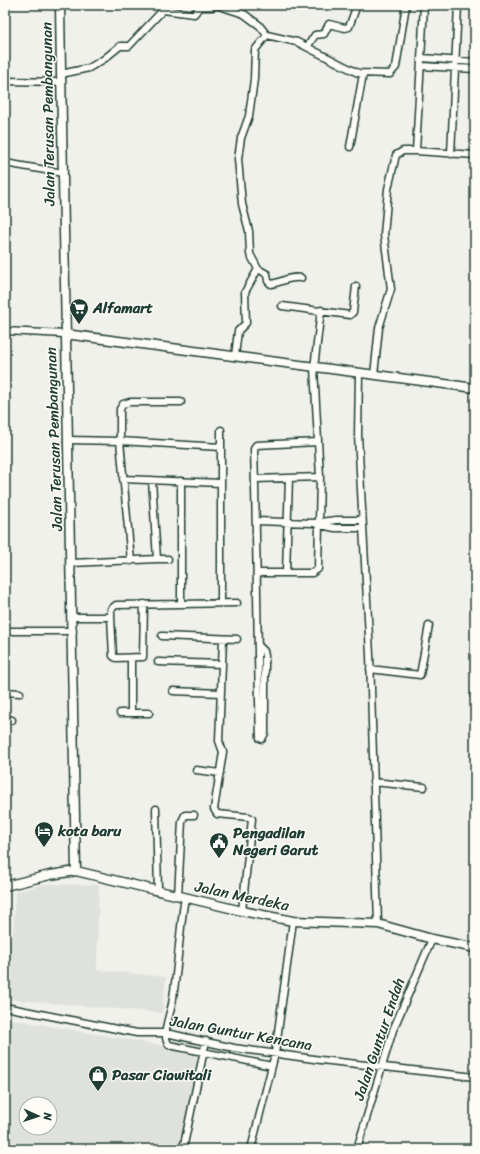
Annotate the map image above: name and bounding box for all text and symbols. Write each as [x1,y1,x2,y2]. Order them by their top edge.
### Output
street label: Jalan Terusan Pembangunan [33,22,63,207]
place label: Alfamart [92,295,153,321]
supermarket icon: Alfamart [68,297,90,325]
street label: Jalan Terusan Pembangunan [38,347,70,532]
place label: kota baru [57,818,122,844]
hotel icon: kota baru [33,820,55,848]
place label: Pengadilan Negeri Garut [232,820,319,863]
public building icon: Pengadilan Negeri Garut [208,831,230,859]
street label: Jalan Merdeka [192,873,292,919]
street label: Jalan Guntur Endah [345,974,412,1105]
street label: Jalan Guntur Kencana [167,1008,315,1058]
place label: Pasar Ciawitali [112,1062,212,1088]
shop icon: Pasar Ciawitali [87,1064,109,1092]
north arrow [18,1096,58,1136]
text: N [38,1111,57,1121]

